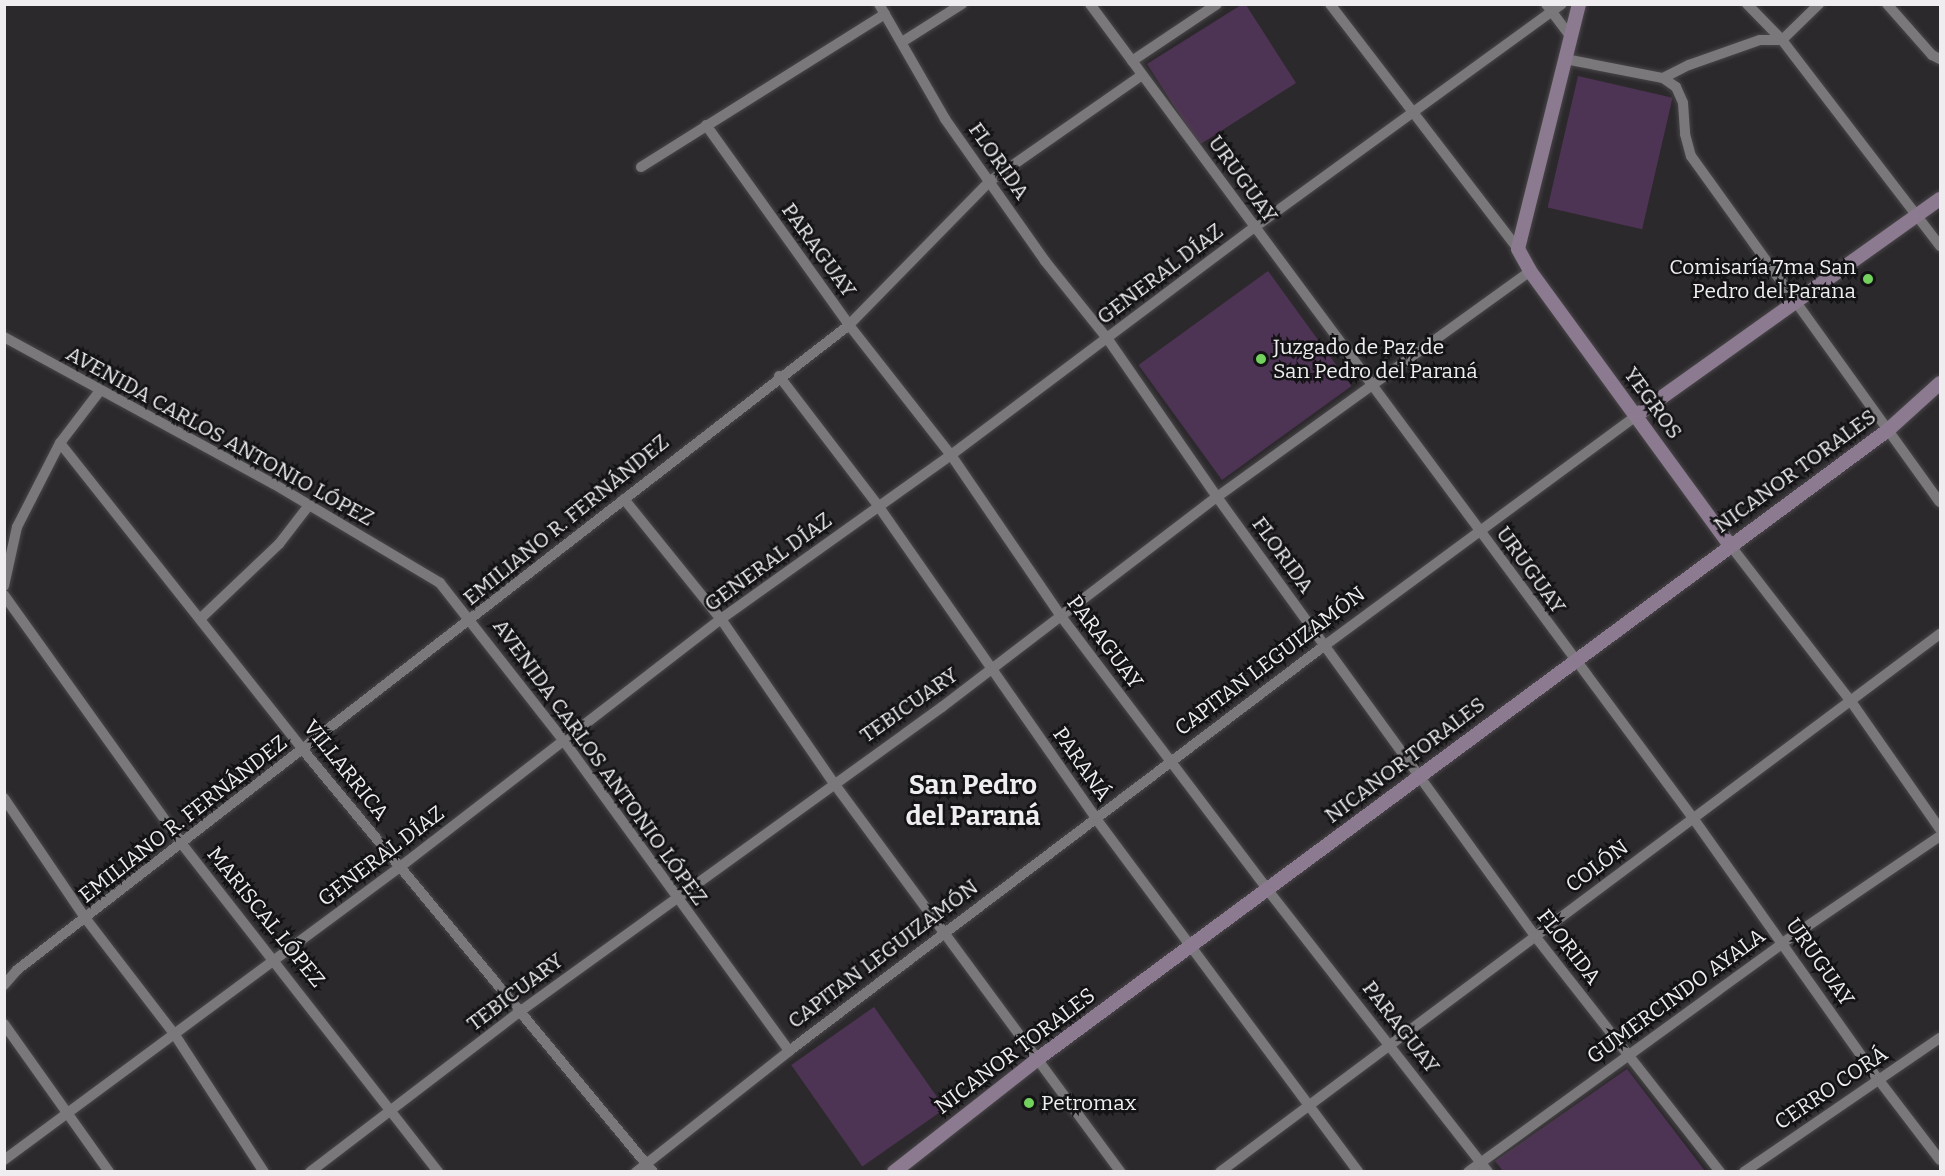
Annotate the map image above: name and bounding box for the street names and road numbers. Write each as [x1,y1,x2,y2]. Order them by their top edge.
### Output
street label: FLORIDA [963,118,1035,204]
street label: URUGUAY [1203,131,1283,227]
street label: PARAGUAY [776,198,862,302]
street label: GENERAL DÍAZ [1092,218,1228,330]
street label: AVENIDA CARLOS ANTONIO LÓPEZ [62,341,378,531]
street label: YEGROS [1619,362,1687,444]
street label: NICANOR TORALES [1709,404,1881,538]
street label: EMILIANO R. FERNÁNDEZ [458,429,674,611]
street label: GENERAL DÍAZ [699,507,837,617]
street label: FLORIDA [1247,512,1319,598]
street label: URUGUAY [1491,522,1571,618]
street label: CAPITAN LEGUIZAMÓN [1170,581,1370,741]
street label: PARAGUAY [1062,590,1148,694]
street label: AVENIDA CARLOS ANTONIO LÓPEZ [488,614,712,910]
street label: TEBICUARY [855,662,963,748]
street label: NICANOR TORALES [1320,692,1490,828]
street label: VILLARRICA [298,715,394,825]
street label: PARANÁ [1048,722,1116,806]
street label: EMILIANO R. FERNÁNDEZ [74,730,292,908]
street label: GENERAL DÍAZ [313,800,449,912]
street label: COLÓN [1561,834,1633,898]
street label: MARISCAL LÓPEZ [202,842,330,992]
street label: CAPITAN LEGUIZAMÓN [783,874,983,1034]
street label: FLORIDA [1532,904,1606,990]
street label: URUGUAY [1781,913,1859,1011]
street label: GUMERCINDO AYALA [1582,923,1770,1069]
street label: TEBICUARY [462,948,568,1036]
street label: PARAGUAY [1357,976,1445,1078]
street label: NICANOR TORALES [930,983,1100,1119]
street label: CERRO CORÁ [1770,1041,1892,1135]

